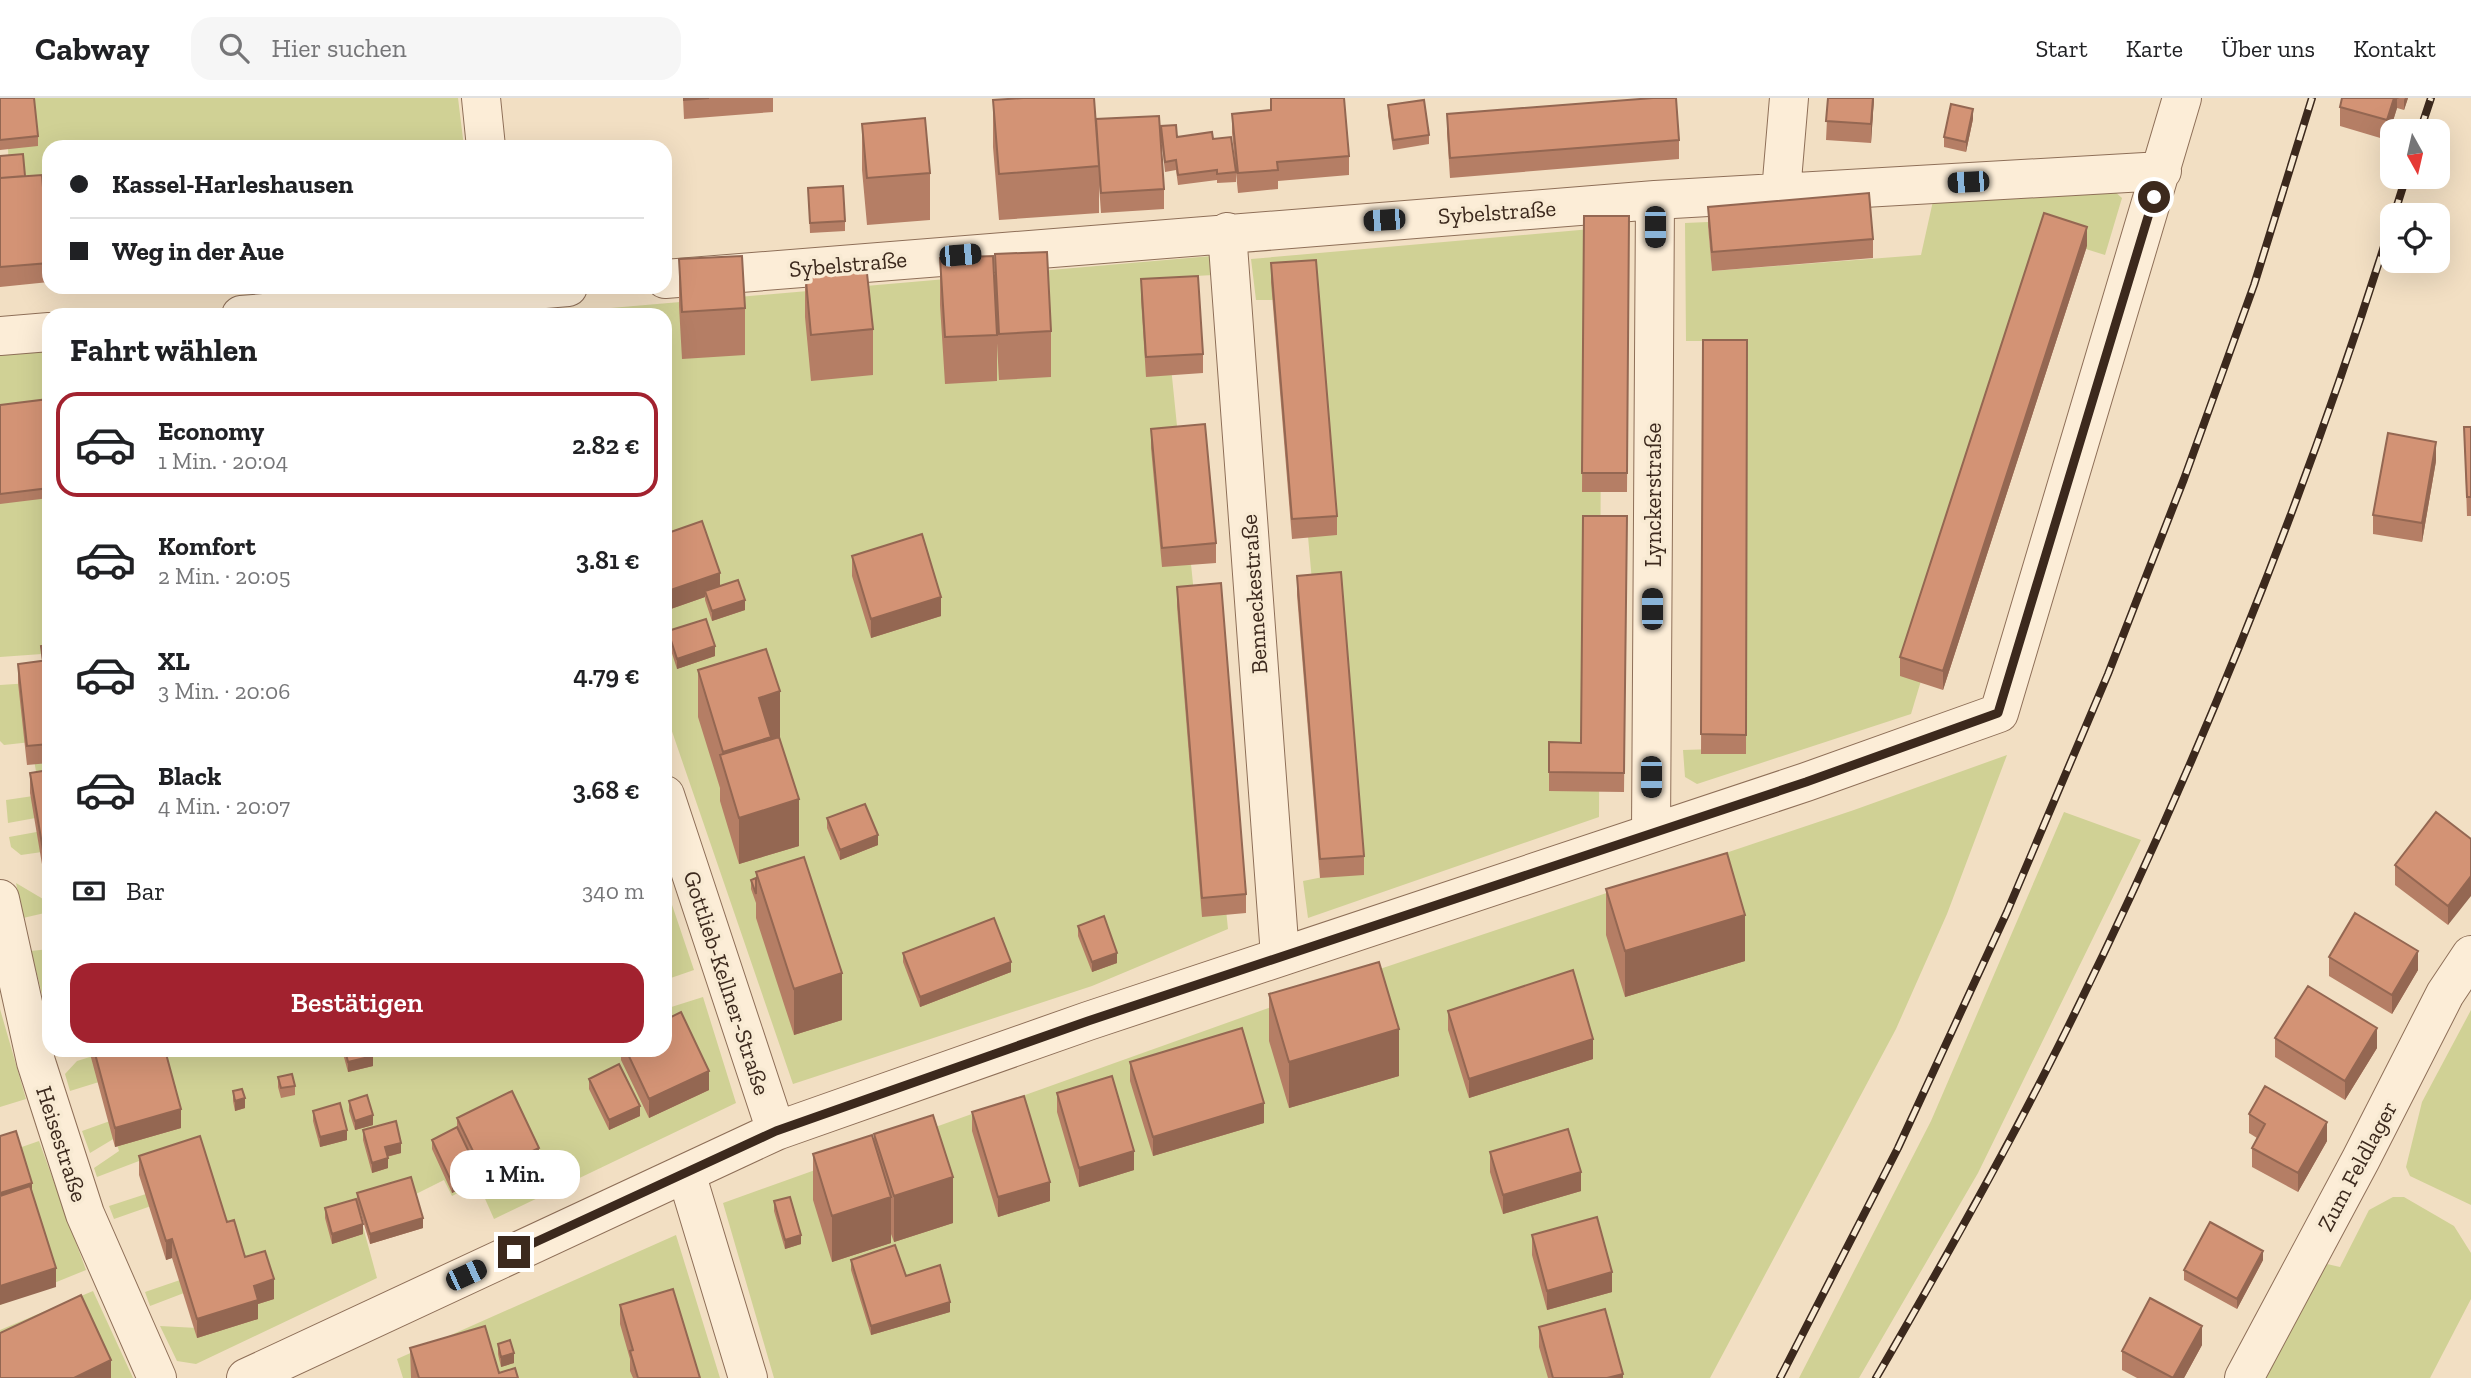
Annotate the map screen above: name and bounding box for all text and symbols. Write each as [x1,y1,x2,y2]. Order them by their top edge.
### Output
search box [191,17,681,80]
text: Cabway [35,29,149,68]
icon: search [215,29,253,67]
text: Hier suchen [271,32,407,64]
text: Start [2035,34,2088,63]
text: Karte [2126,34,2183,63]
text: Über uns [2221,34,2315,63]
text: Kontakt [2353,34,2436,63]
north arrow [2380,119,2450,189]
map controls [2380,119,2450,273]
text: Kassel-Harleshausen [112,168,353,200]
car [1947,170,1990,194]
route start [2138,181,2170,213]
street label: Sybelstraße [1437,194,1557,230]
button: locate [2380,203,2450,273]
car [1645,206,1666,248]
car [1363,208,1406,232]
text: Weg in der Aue [112,235,284,267]
car [939,243,982,267]
street label: Sybelstraße [788,245,908,283]
text: Fahrt wählen [70,331,257,369]
icon: car [74,413,137,476]
text: Economy [158,415,264,447]
street label: Lynckerstraße [1639,423,1667,567]
text: 2.82 € [572,429,640,461]
text: 1 Min. · 20:04 [158,447,288,475]
street label: Benneckestraße [1234,513,1274,675]
icon: car [74,528,137,591]
text: Komfort [158,530,256,562]
text: 3.81 € [576,544,640,576]
text: 2 Min. · 20:05 [158,562,291,590]
car [1642,588,1663,630]
icon: car [74,643,137,706]
text: XL [158,645,190,677]
text: 4.79 € [573,659,640,691]
text: 3 Min. · 20:06 [158,677,290,705]
car [1641,756,1662,798]
icon: car [74,758,137,821]
text: Black [158,760,221,792]
text: 3.68 € [573,774,640,806]
text: 4 Min. · 20:07 [158,792,290,820]
street label: Gottlieb-Kellner-Straße [677,867,777,1099]
icon: cash [70,872,108,910]
text: Bar [126,875,165,907]
text: 340 m [582,877,644,905]
button: Bestätigen [70,963,644,1043]
street label: Heisestraße [30,1083,94,1205]
street label: Zum Feldlager [2311,1096,2403,1236]
callout: 1 Min. [449,1150,579,1200]
text: 1 Min. [485,1160,545,1188]
route end [498,1236,530,1268]
car [443,1257,490,1293]

